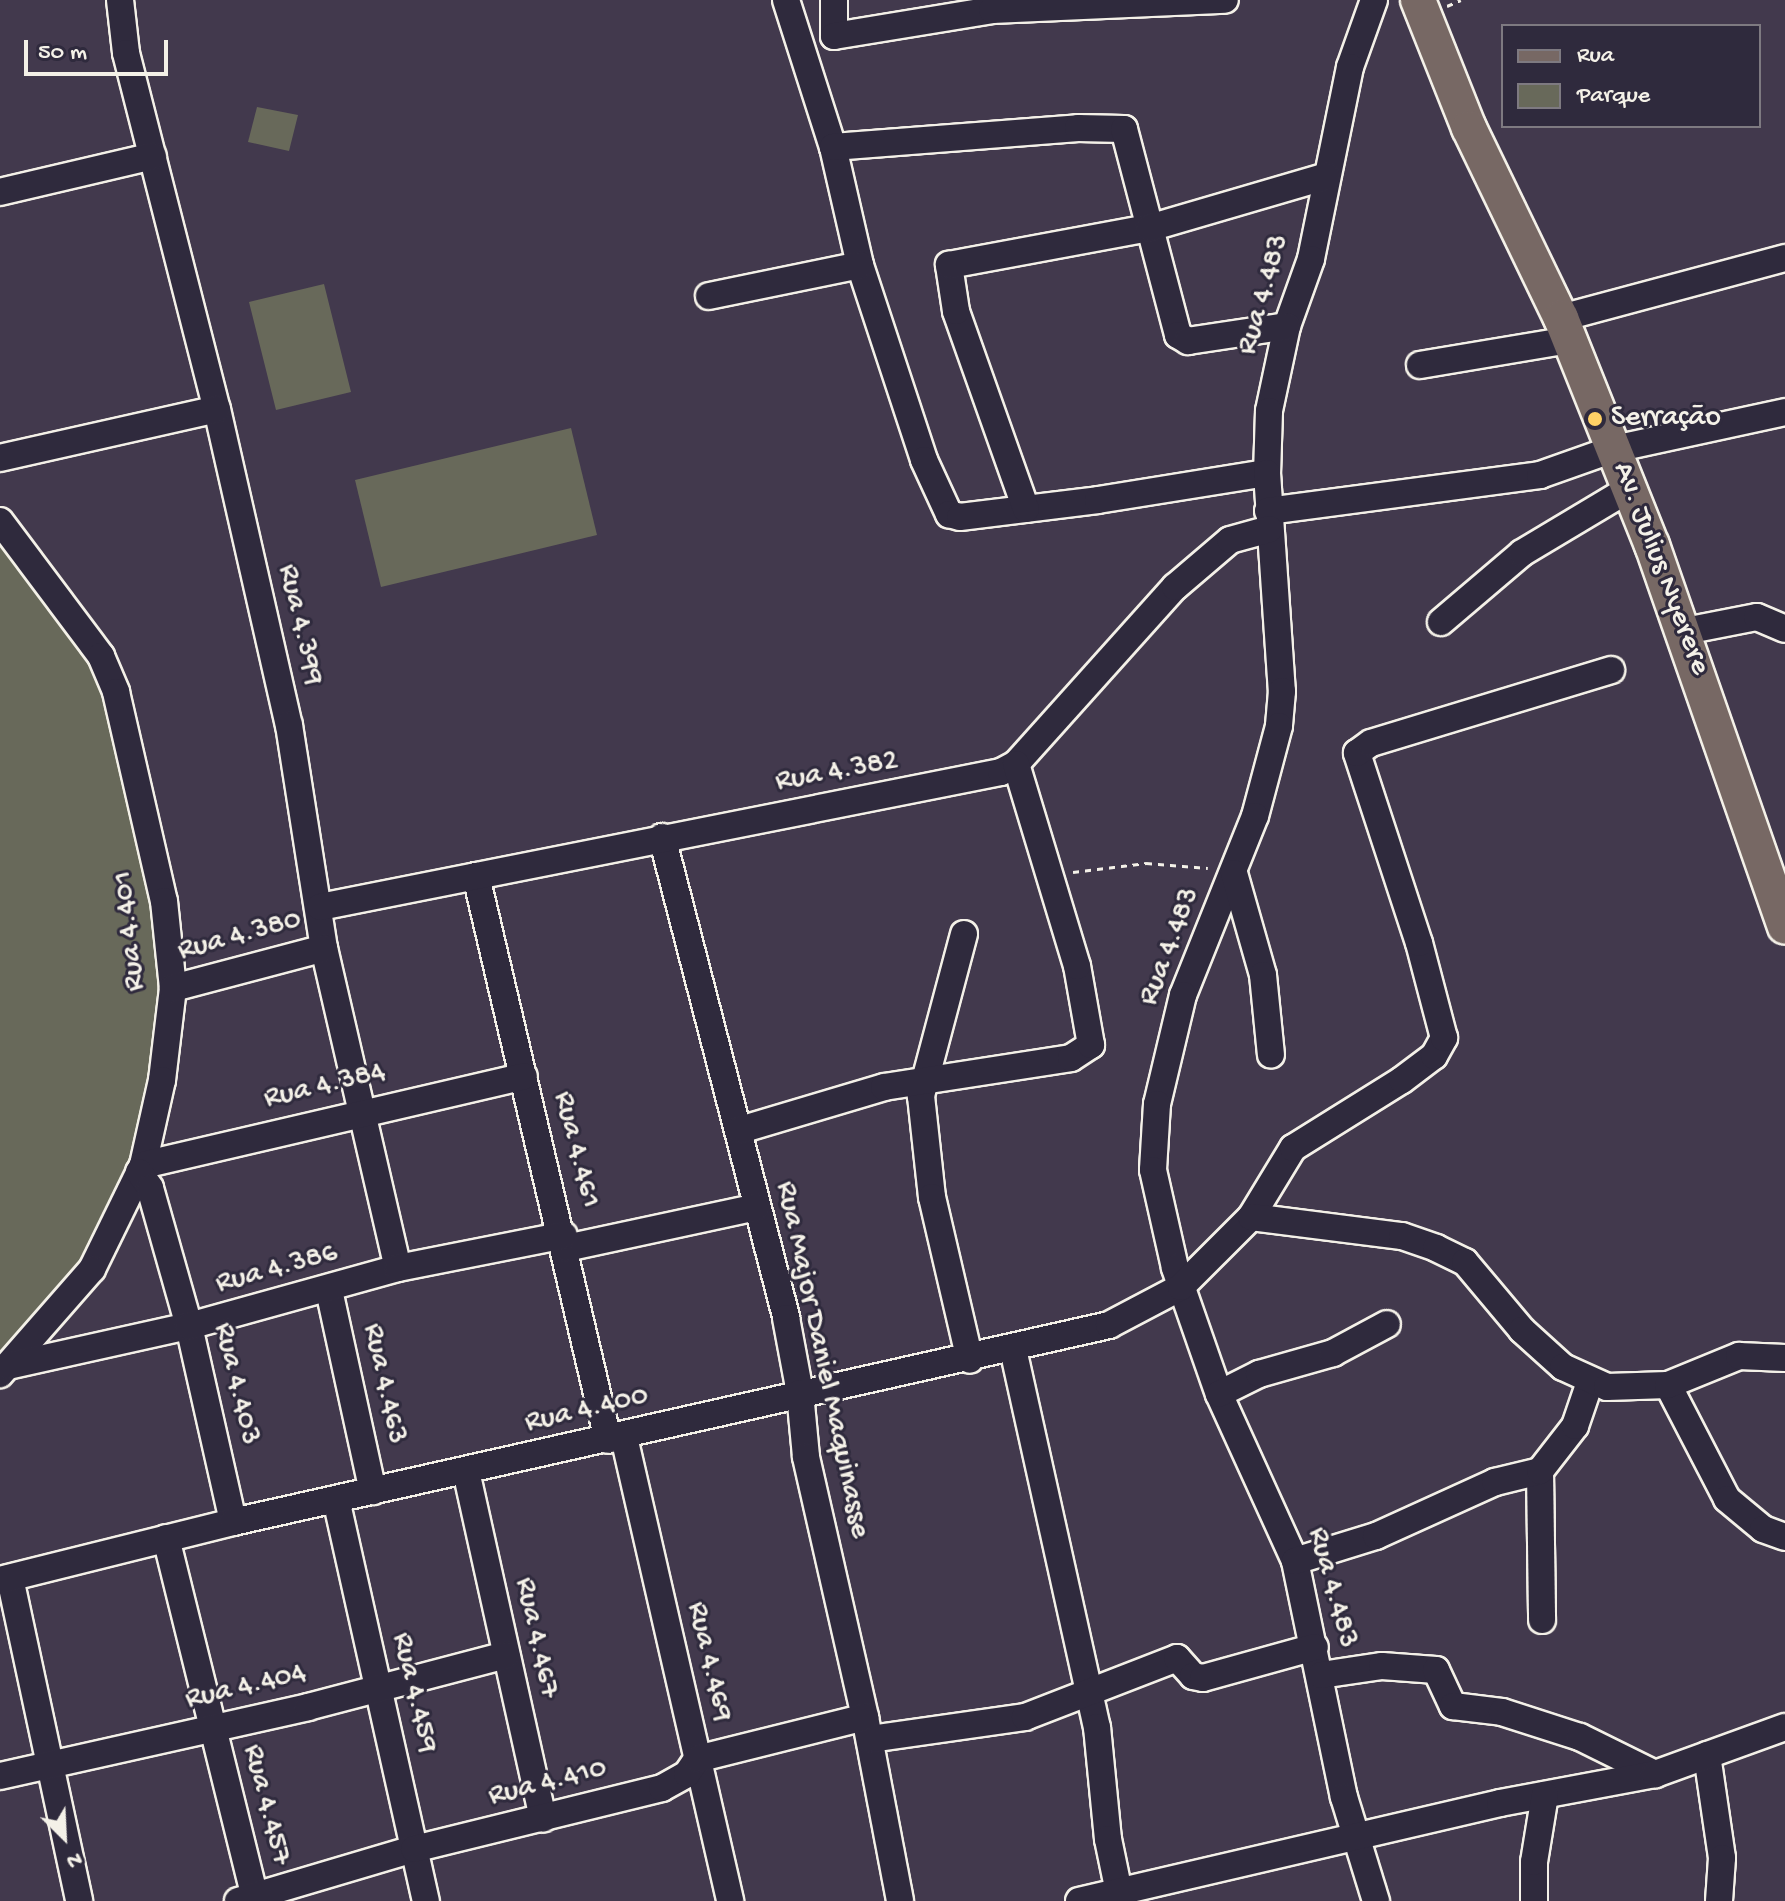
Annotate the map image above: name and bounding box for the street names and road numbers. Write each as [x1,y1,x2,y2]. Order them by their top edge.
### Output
street label: Rua 4.483 [1231,231,1299,359]
street label: Av. Julius Nyerere [1603,458,1717,680]
street label: Rua 4.399 [268,561,330,689]
street label: Rua 4.382 [773,745,901,801]
street label: Rua 4.401 [107,869,155,993]
street label: Rua 4.483 [1132,883,1210,1011]
street label: Rua 4.380 [174,903,306,971]
street label: Rua 4.384 [261,1056,389,1118]
street label: Rua 4.461 [543,1088,607,1212]
street label: Rua Major Daniel Maquinasse [766,1178,876,1542]
street label: Rua 4.386 [212,1237,342,1303]
street label: Rua 4.403 [204,1320,266,1448]
street label: Rua 4.463 [353,1321,413,1447]
street label: Rua 4.400 [522,1379,652,1443]
street label: Rua 4.483 [1298,1524,1364,1652]
street label: Rua 4.467 [505,1575,565,1701]
street label: Rua 4.469 [677,1599,739,1725]
street label: Rua 4.459 [382,1629,444,1757]
street label: Rua 4.404 [182,1657,310,1719]
street label: Rua 4.457 [233,1741,297,1869]
street label: Rua 4.410 [485,1752,611,1816]

